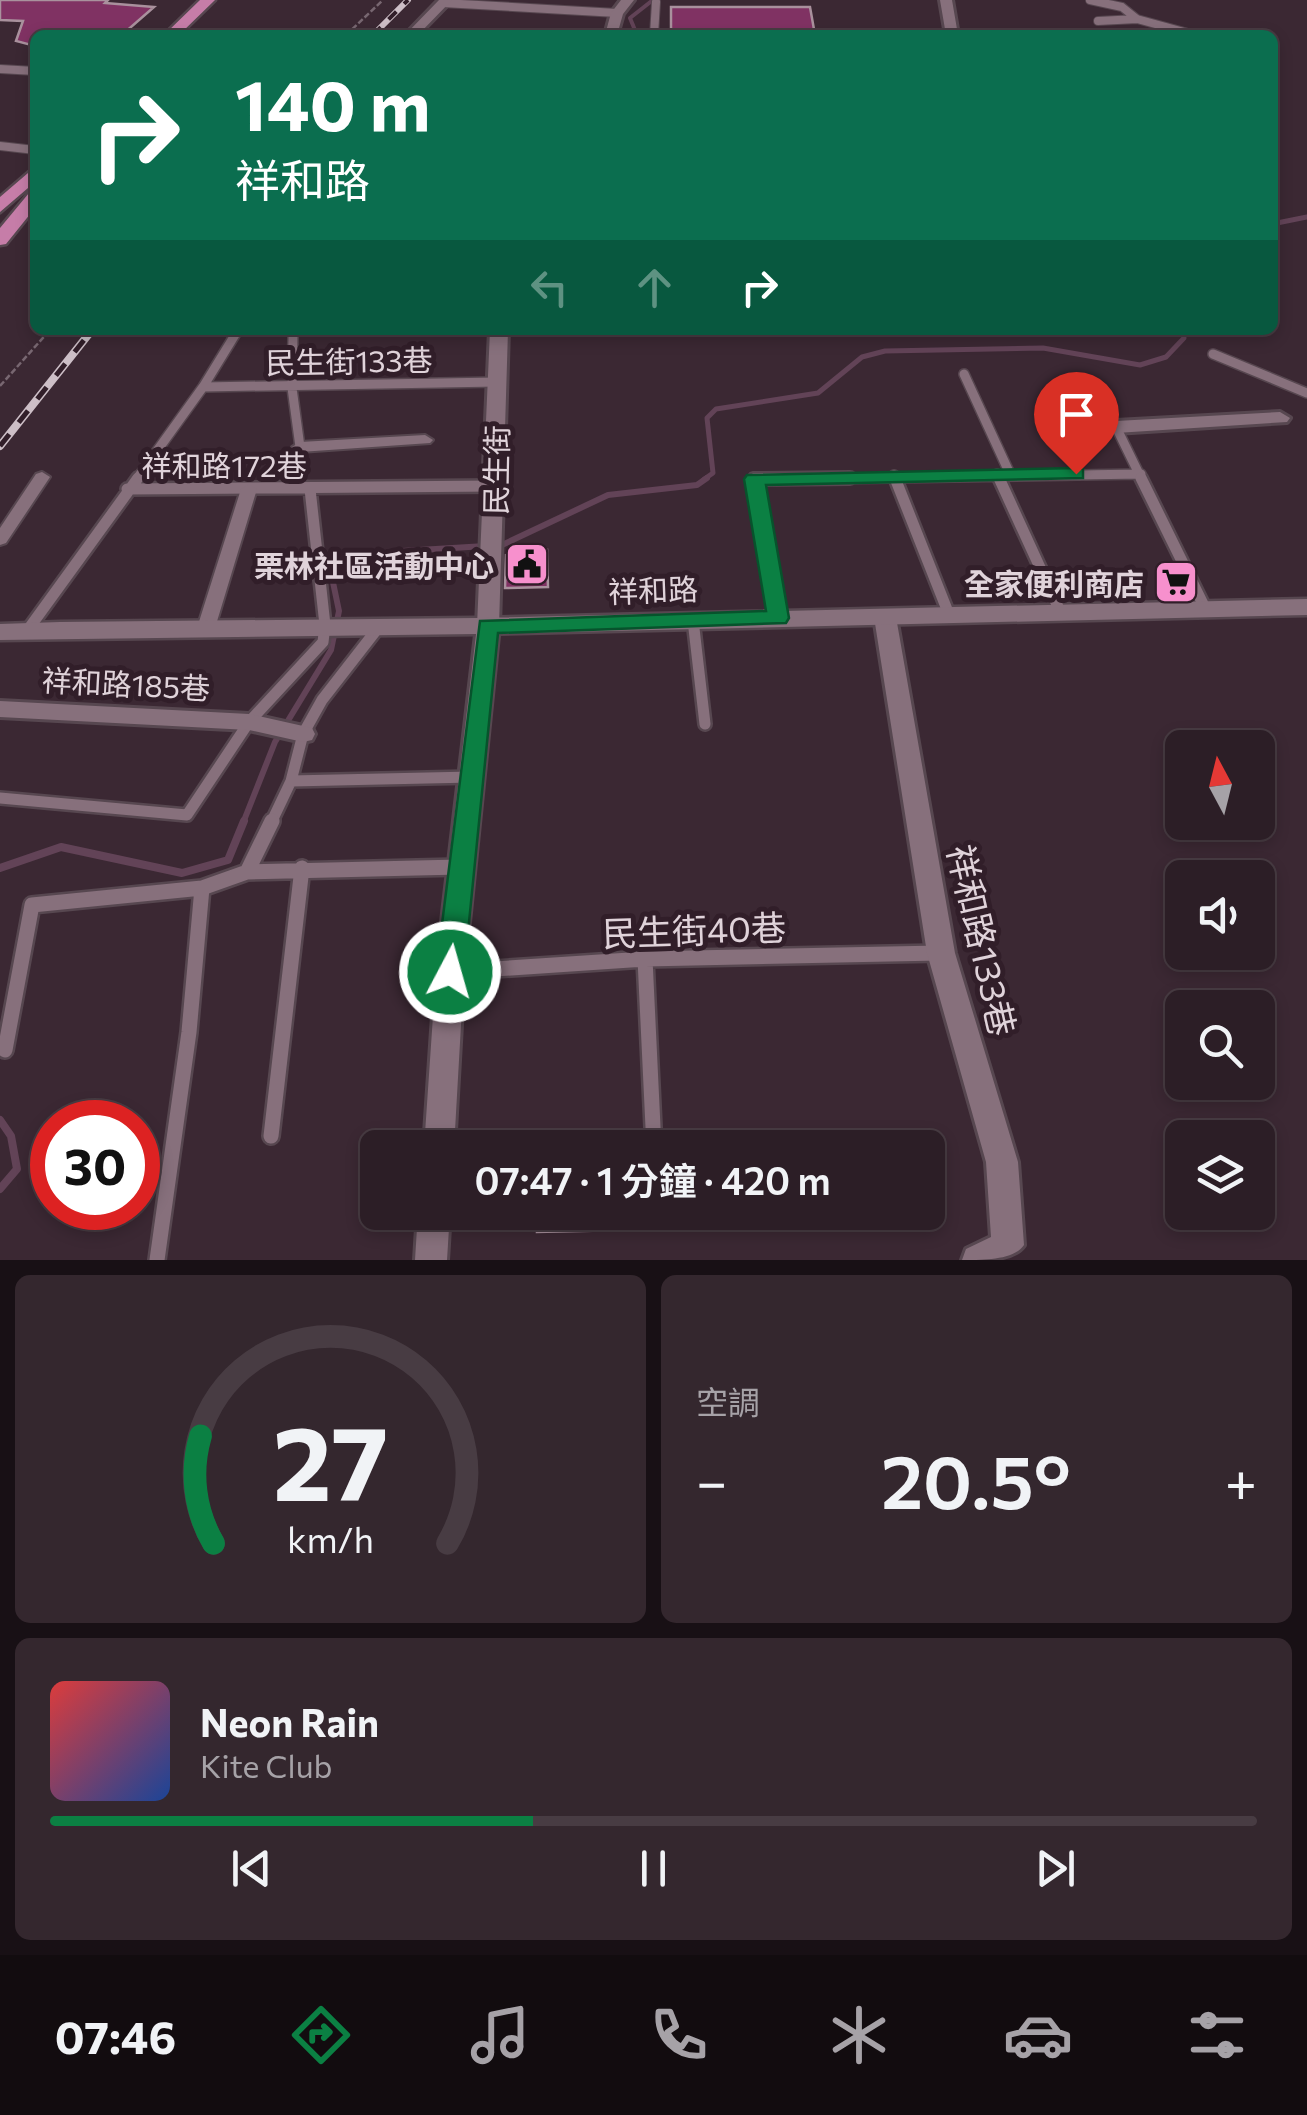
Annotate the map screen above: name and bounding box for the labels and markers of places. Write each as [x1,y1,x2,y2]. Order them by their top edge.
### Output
pin [1034,372,1119,475]
public building icon: 栗林社區活動中心 [504,541,550,587]
place label: 栗林社區活動中心 [254,546,494,583]
supermarket icon: 全家便利商店 [1153,559,1199,605]
place label: 全家便利商店 [964,564,1144,601]

